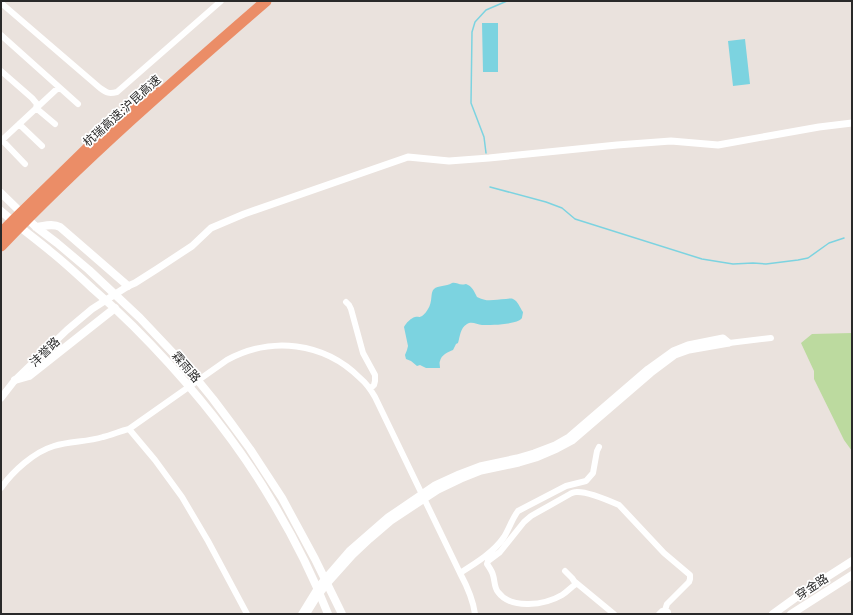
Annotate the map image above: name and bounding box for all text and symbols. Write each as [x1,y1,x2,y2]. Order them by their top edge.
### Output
street label: 杭瑞高速;沪昆高速 [80,73,164,149]
street label: 沣誉路 [27,334,63,370]
street label: 霖雨路 [169,349,203,385]
street label: 穿金路 [793,571,831,603]

